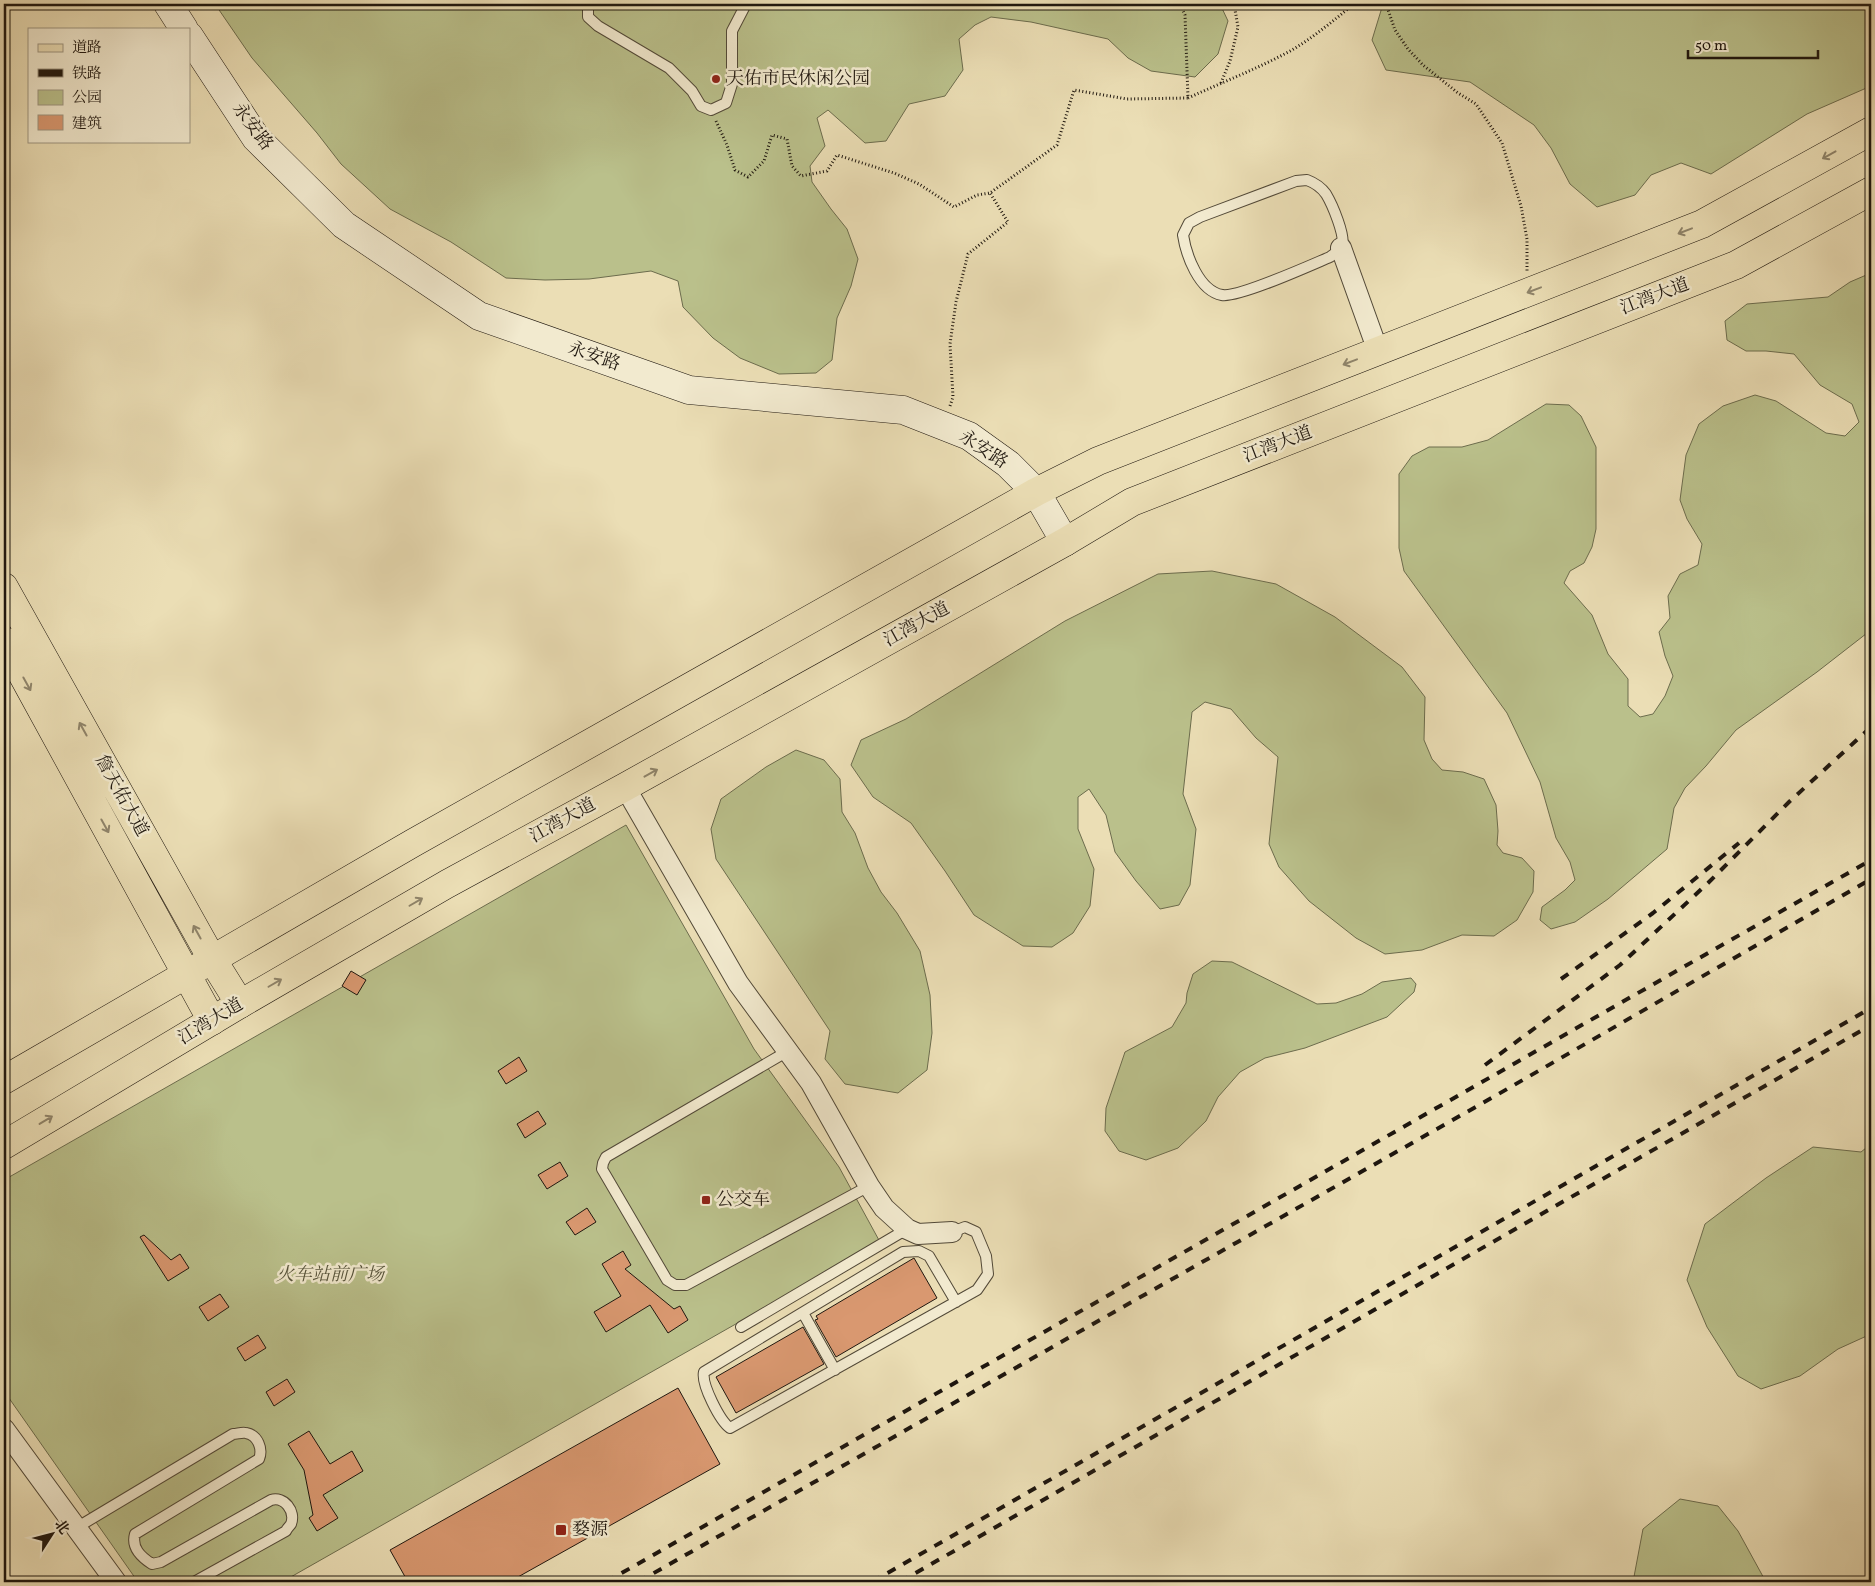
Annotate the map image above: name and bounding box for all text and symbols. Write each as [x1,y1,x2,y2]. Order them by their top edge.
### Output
legend [28,28,190,142]
scale bar [1688,28,1818,60]
text: 50 m [1695,36,1727,57]
text: 道路 [72,38,102,59]
text: 铁路 [72,64,102,85]
place label: 天佑市民休闲公园 [726,67,870,92]
marker: 天佑市民休闲公园 [710,73,722,85]
text: 公园 [72,88,102,109]
street label: 永安路 [226,98,278,156]
text: 建筑 [72,114,102,135]
one-way arrow [1821,150,1836,160]
one-way arrow [1678,227,1693,236]
street label: 江湾大道 [1617,272,1693,322]
one-way arrow [1527,286,1542,295]
street label: 永安路 [564,336,624,378]
one-way arrow [1343,358,1358,367]
street label: 江湾大道 [1240,420,1316,470]
street label: 永安路 [954,425,1012,475]
street label: 江湾大道 [879,597,955,653]
one-way arrow [22,676,32,691]
one-way arrow [78,722,88,737]
street label: 詹天佑大道 [88,751,154,841]
one-way arrow [643,768,658,778]
street label: 江湾大道 [525,793,601,849]
one-way arrow [100,819,110,834]
one-way arrow [409,897,424,907]
one-way arrow [191,925,201,940]
one-way arrow [268,978,282,988]
street label: 江湾大道 [174,993,248,1051]
one-way arrow [38,1115,52,1125]
place label: 公交车 [716,1188,770,1213]
marker: 公交车 [700,1194,712,1206]
park label: 火车站前广场 [276,1263,386,1288]
north arrow [28,1508,78,1558]
text: 北 [50,1516,73,1538]
place label: 婺源 [572,1518,608,1543]
marker: 婺源 [554,1523,568,1537]

